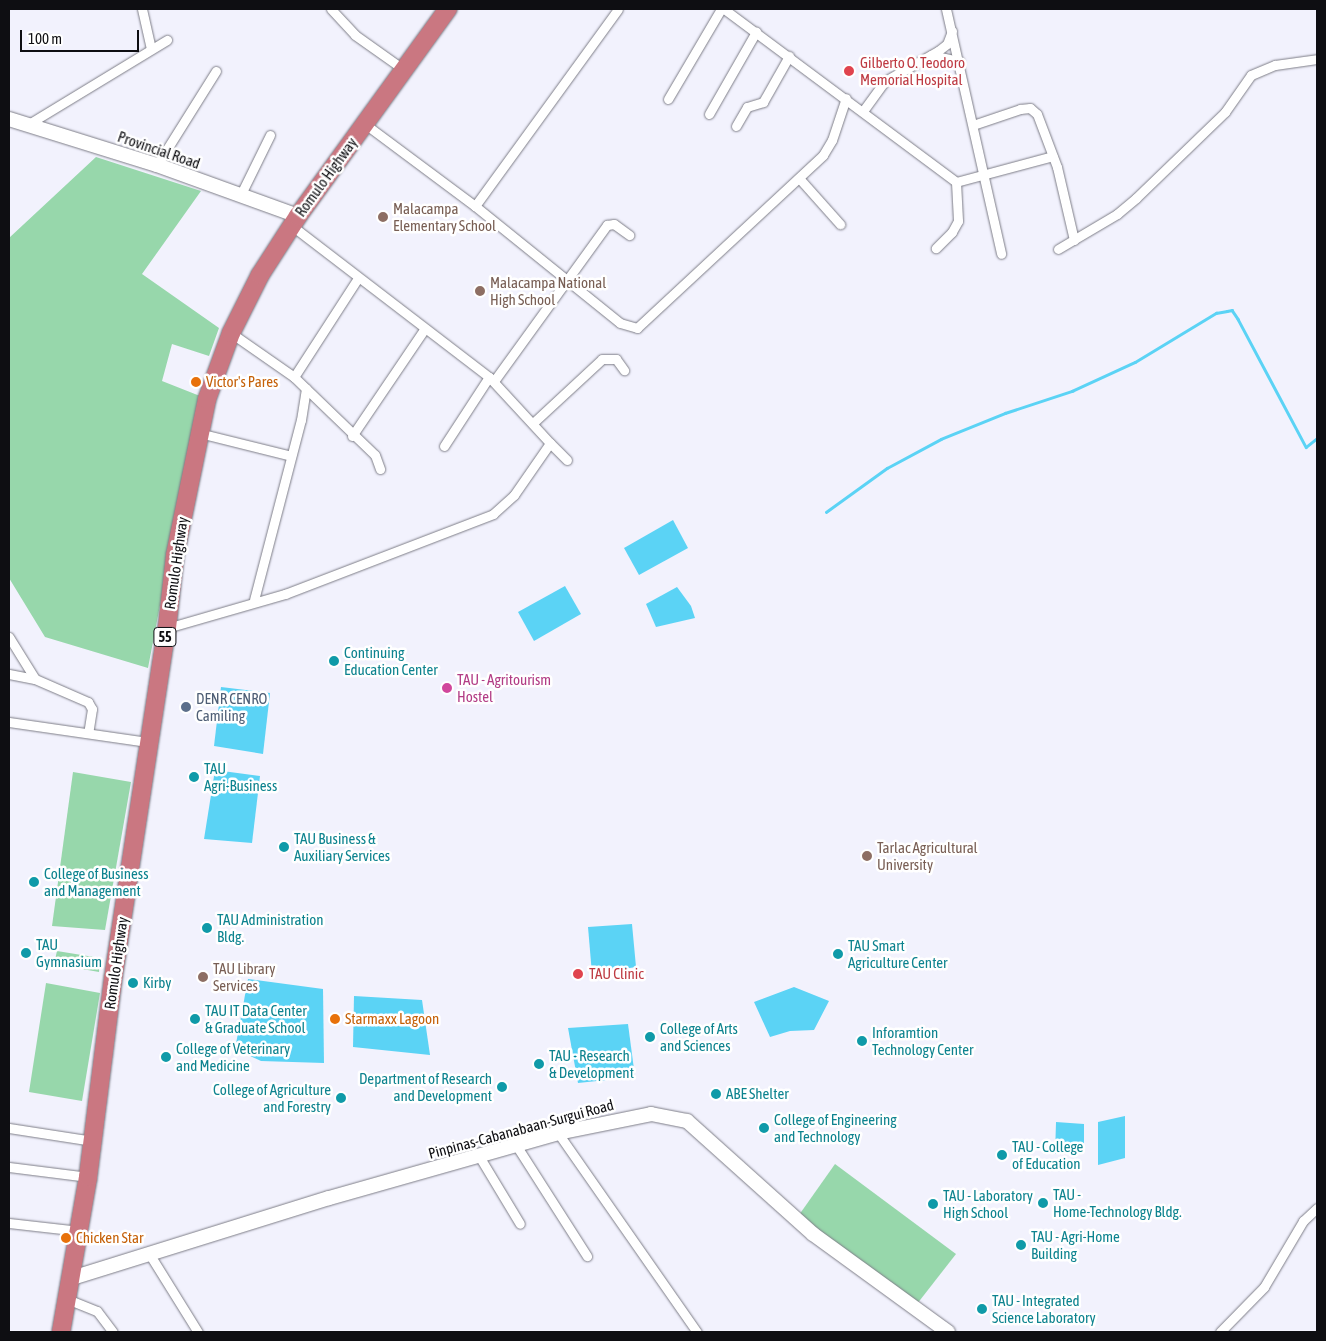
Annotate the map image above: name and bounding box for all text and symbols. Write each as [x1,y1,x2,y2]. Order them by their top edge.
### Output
scale bar [22,20,141,52]
text: 100 m [28,30,62,47]
place label: Gilberto O. Teodoro Memorial Hospital [860,53,965,88]
marker: Gilberto O. Teodoro Memorial Hospital [842,64,856,78]
street label: Provincial Road [115,127,203,173]
street label: Romulo Highway [291,134,361,220]
place label: Malacampa Elementary School [393,199,496,234]
marker: Malacampa Elementary School [377,211,389,223]
place label: Malacampa National High School [490,273,606,308]
marker: Malacampa National High School [474,285,486,297]
place label: Victor's Pares [206,373,278,391]
marker: Victor's Pares [190,376,202,388]
street label: Romulo Highway [161,516,191,610]
road number: 55 [152,626,178,649]
place label: Continuing Education Center [344,643,438,678]
marker: Continuing Education Center [328,655,340,667]
place label: TAU - Agritourism Hostel [457,670,551,705]
marker: TAU - Agritourism Hostel [441,682,453,694]
place label: DENR CENRO Camiling [196,689,267,724]
marker: DENR CENRO Camiling [180,701,192,713]
place label: TAU Agri-Business [204,759,277,794]
marker: TAU Agri-Business [188,771,200,783]
place label: TAU Business & Auxiliary Services [294,829,390,864]
place label: Tarlac Agricultural University [877,838,978,873]
marker: TAU Business & Auxiliary Services [278,841,290,853]
marker: Tarlac Agricultural University [861,850,873,862]
place label: College of Business and Management [44,864,148,899]
marker: College of Business and Management [28,876,40,888]
place label: TAU Administration Bldg. [217,910,323,945]
street label: Romulo Highway [101,916,131,1010]
marker: TAU Administration Bldg. [201,922,213,934]
place label: TAU Gymnasium [36,935,102,970]
place label: TAU Smart Agriculture Center [848,936,948,971]
marker: TAU Gymnasium [20,947,32,959]
marker: TAU Smart Agriculture Center [832,948,844,960]
place label: TAU Library Services [213,959,275,994]
place label: TAU Clinic [589,965,644,983]
marker: TAU Clinic [571,967,585,981]
marker: TAU Library Services [197,971,209,983]
place label: Kirby [143,974,171,992]
marker: Kirby [127,977,139,989]
place label: TAU IT Data Center & Graduate School [205,1001,307,1036]
place label: Starmaxx Lagoon [345,1010,439,1028]
marker: TAU IT Data Center & Graduate School [189,1013,201,1025]
marker: Starmaxx Lagoon [329,1013,341,1025]
place label: College of Arts and Sciences [660,1019,738,1054]
place label: Inforamtion Technology Center [872,1023,973,1058]
marker: College of Arts and Sciences [644,1031,656,1043]
marker: Inforamtion Technology Center [856,1035,868,1047]
place label: College of Veterinary and Medicine [176,1039,290,1074]
place label: TAU - Research & Development [549,1046,634,1081]
marker: College of Veterinary and Medicine [160,1051,172,1063]
marker: TAU - Research & Development [533,1058,545,1070]
place label: Department of Research and Development [359,1069,492,1104]
place label: College of Agriculture and Forestry [213,1080,331,1115]
marker: Department of Research and Development [496,1081,508,1093]
place label: ABE Shelter [726,1085,789,1103]
marker: ABE Shelter [710,1088,722,1100]
marker: College of Agriculture and Forestry [335,1092,347,1104]
street label: Pinpinas-Cabanabaan-Surgui Road [426,1096,616,1162]
place label: College of Engineering and Technology [774,1110,897,1145]
marker: College of Engineering and Technology [758,1122,770,1134]
place label: TAU - College of Education [1012,1137,1083,1172]
marker: TAU - College of Education [996,1149,1008,1161]
place label: TAU - Home-Technology Bldg. [1053,1185,1182,1220]
place label: TAU - Laboratory High School [943,1186,1033,1221]
marker: TAU - Home-Technology Bldg. [1037,1197,1049,1209]
marker: TAU - Laboratory High School [927,1198,939,1210]
place label: TAU - Agri-Home Building [1031,1227,1120,1262]
place label: Chicken Star [76,1229,143,1247]
marker: Chicken Star [60,1232,72,1244]
marker: TAU - Agri-Home Building [1015,1239,1027,1251]
place label: TAU - Integrated Science Laboratory [992,1291,1096,1326]
marker: TAU - Integrated Science Laboratory [976,1303,988,1315]

